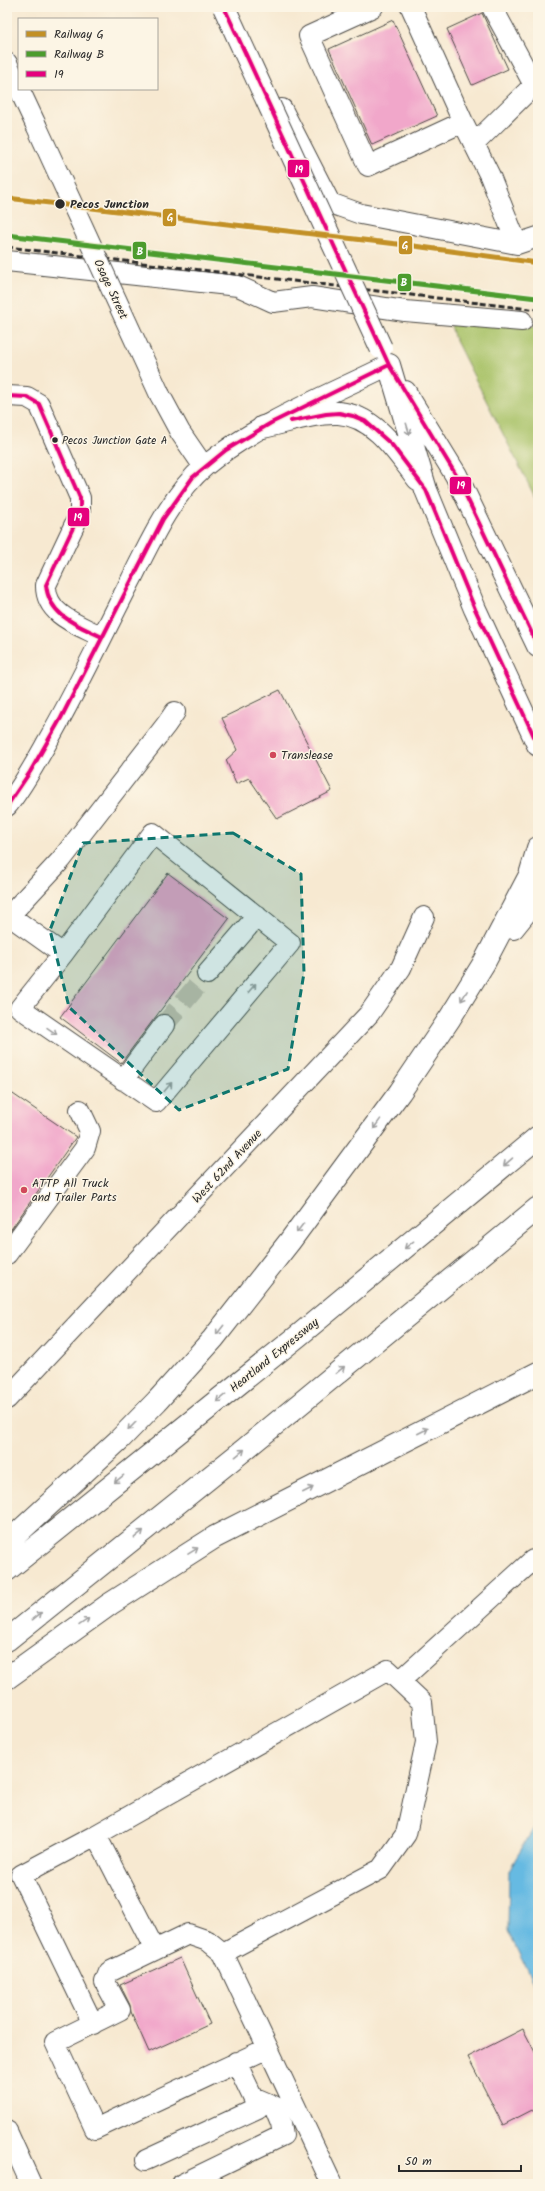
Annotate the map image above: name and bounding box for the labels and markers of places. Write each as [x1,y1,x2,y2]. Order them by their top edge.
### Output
place label: Pecos Junction [70,195,149,214]
marker: Pecos Junction [53,197,67,211]
place label: Pecos Junction Gate A [62,432,168,450]
marker: Pecos Junction Gate A [50,435,60,445]
place label: Translease [281,746,334,765]
marker: Translease [268,750,278,760]
place label: ATTP All Truck and Trailer Parts [32,1174,117,1207]
marker: ATTP All Truck and Trailer Parts [19,1185,29,1195]

